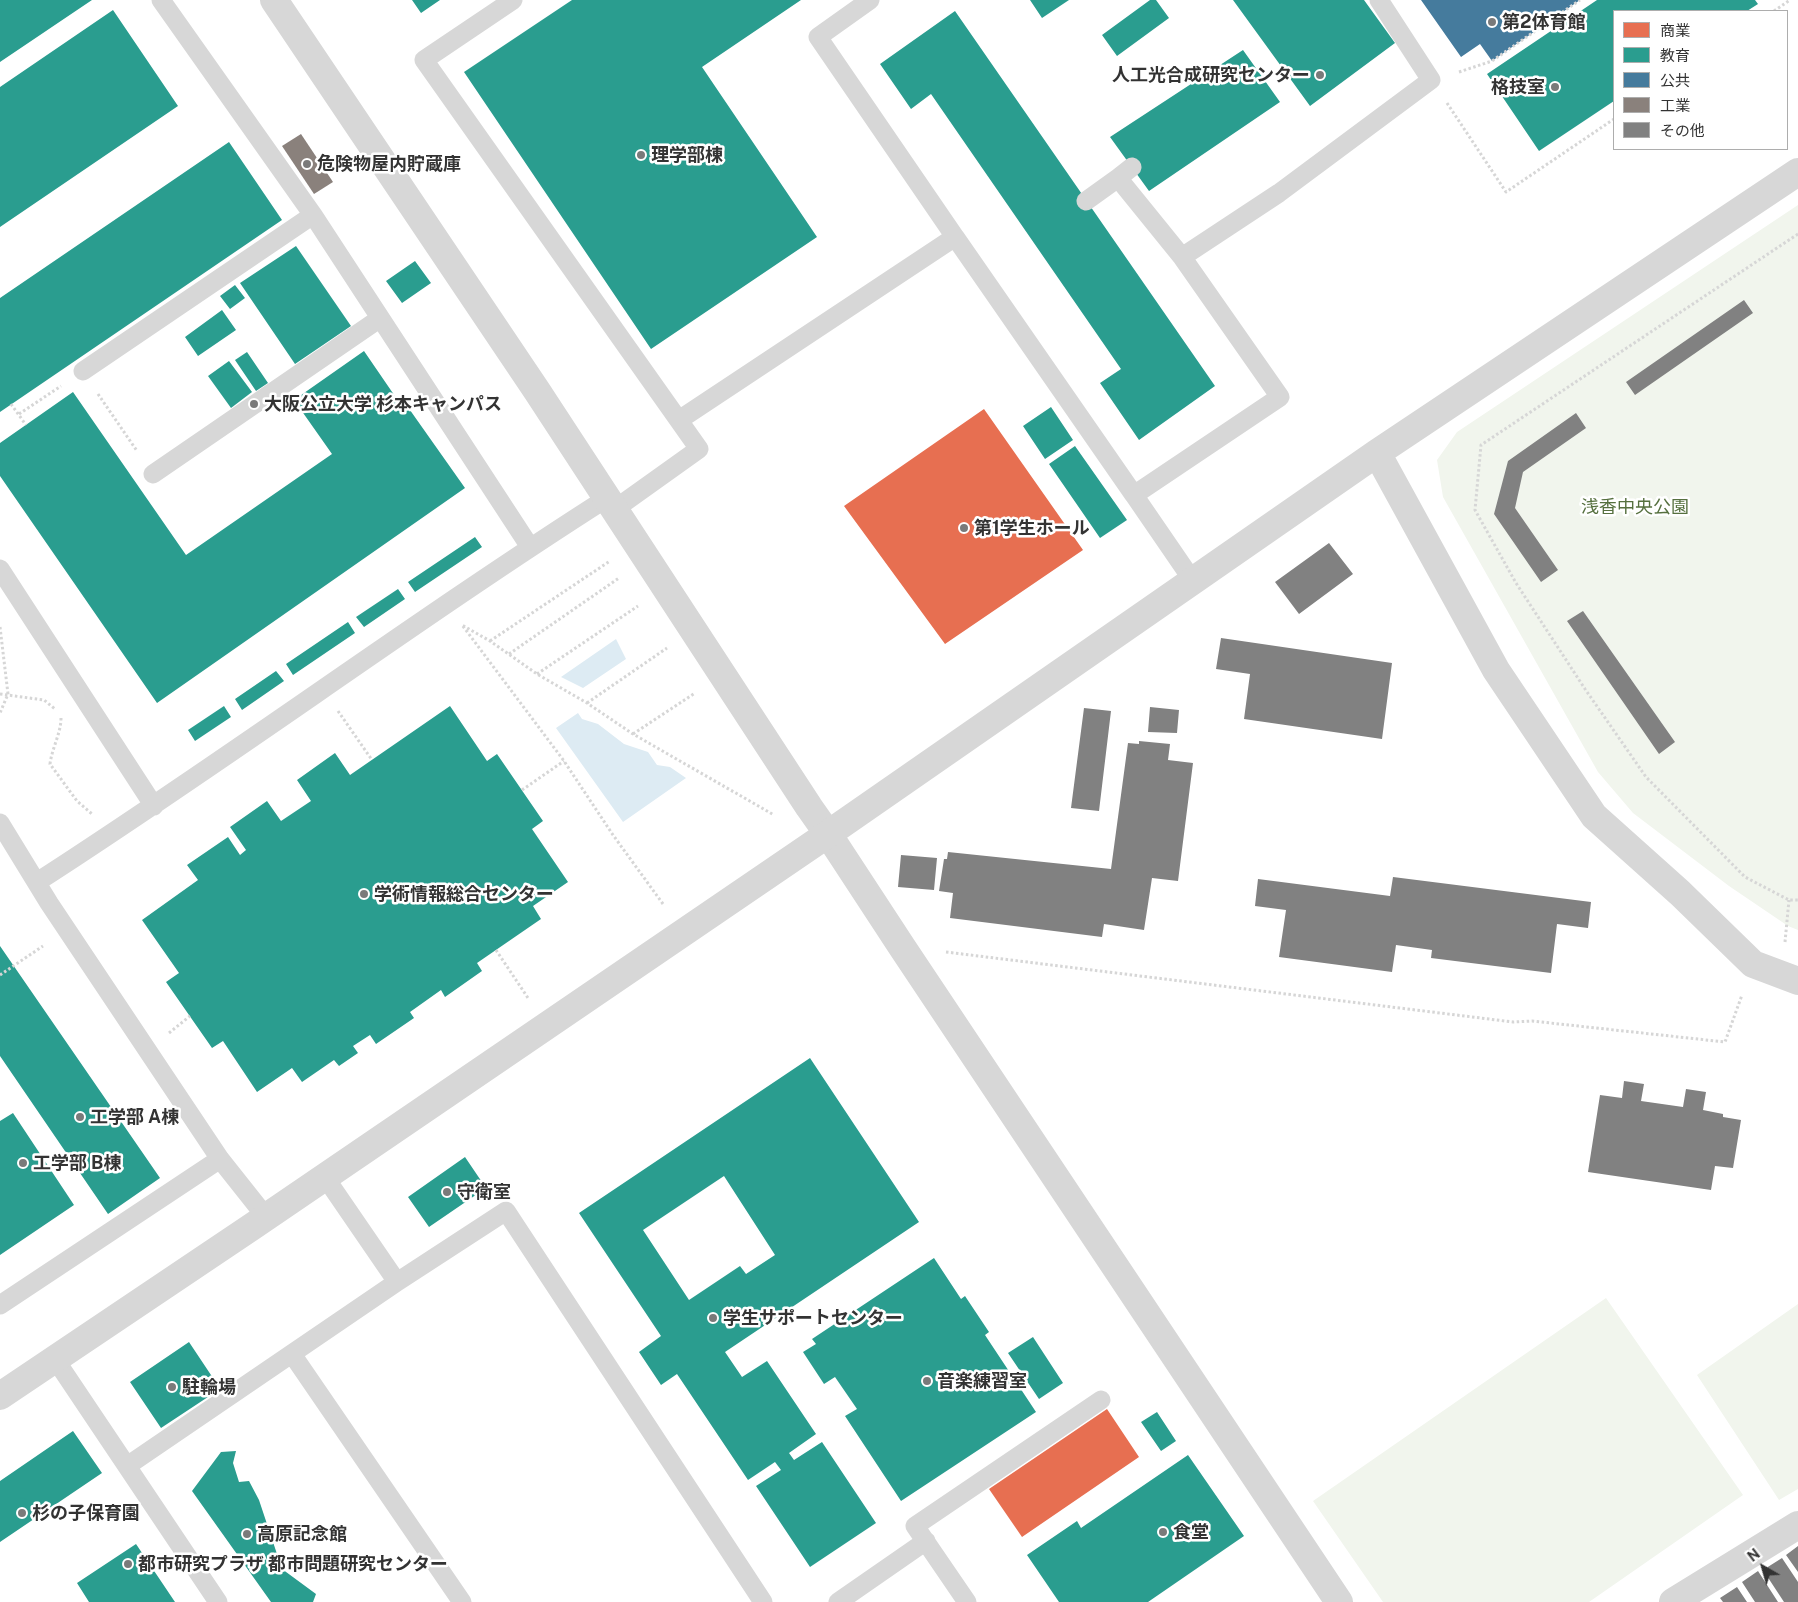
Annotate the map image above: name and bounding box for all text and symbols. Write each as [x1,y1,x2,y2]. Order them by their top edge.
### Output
legend [1613,10,1788,150]
place label: 第2体育館 [1502,11,1585,33]
marker: 第2体育館 [1486,16,1498,28]
text: 商業 [1660,22,1690,39]
text: 教育 [1660,47,1690,64]
place label: 人工光合成研究センター [1112,64,1310,86]
marker: 人工光合成研究センター [1314,69,1326,81]
text: 公共 [1660,72,1690,89]
place label: 格技室 [1491,76,1545,98]
marker: 格技室 [1549,81,1561,93]
text: 工業 [1660,97,1690,114]
text: その他 [1660,122,1705,139]
place label: 理学部棟 [651,144,723,166]
marker: 理学部棟 [635,149,647,161]
place label: 危険物屋内貯蔵庫 [317,153,461,175]
marker: 危険物屋内貯蔵庫 [301,158,313,170]
place label: 大阪公立大学 杉本キャンパス [264,393,502,415]
marker: 大阪公立大学 杉本キャンパス [248,398,260,410]
park label: 浅香中央公園 [1581,496,1689,518]
place label: 第1学生ホール [974,517,1090,539]
marker: 第1学生ホール [958,522,970,534]
place label: 学術情報総合センター [374,883,554,905]
marker: 学術情報総合センター [358,888,370,900]
place label: 工学部 A棟 [90,1106,179,1128]
marker: 工学部 A棟 [74,1111,86,1123]
place label: 工学部 B棟 [33,1152,121,1174]
marker: 工学部 B棟 [17,1157,29,1169]
place label: 守衛室 [457,1181,511,1203]
marker: 守衛室 [441,1186,453,1198]
place label: 学生サポートセンター [723,1307,903,1329]
marker: 学生サポートセンター [707,1312,719,1324]
place label: 音楽練習室 [937,1370,1027,1392]
marker: 音楽練習室 [921,1375,933,1387]
place label: 駐輪場 [182,1376,236,1398]
marker: 駐輪場 [166,1381,178,1393]
place label: 杉の子保育園 [32,1502,140,1524]
marker: 杉の子保育園 [16,1507,28,1519]
place label: 食堂 [1173,1521,1209,1543]
place label: 高原記念館 [257,1523,347,1545]
marker: 食堂 [1157,1526,1169,1538]
marker: 高原記念館 [241,1528,253,1540]
north arrow [1738,1542,1788,1592]
text: N [1745,1546,1763,1565]
place label: 都市研究プラザ 都市問題研究センター [138,1553,448,1575]
marker: 都市研究プラザ 都市問題研究センター [122,1558,134,1570]

